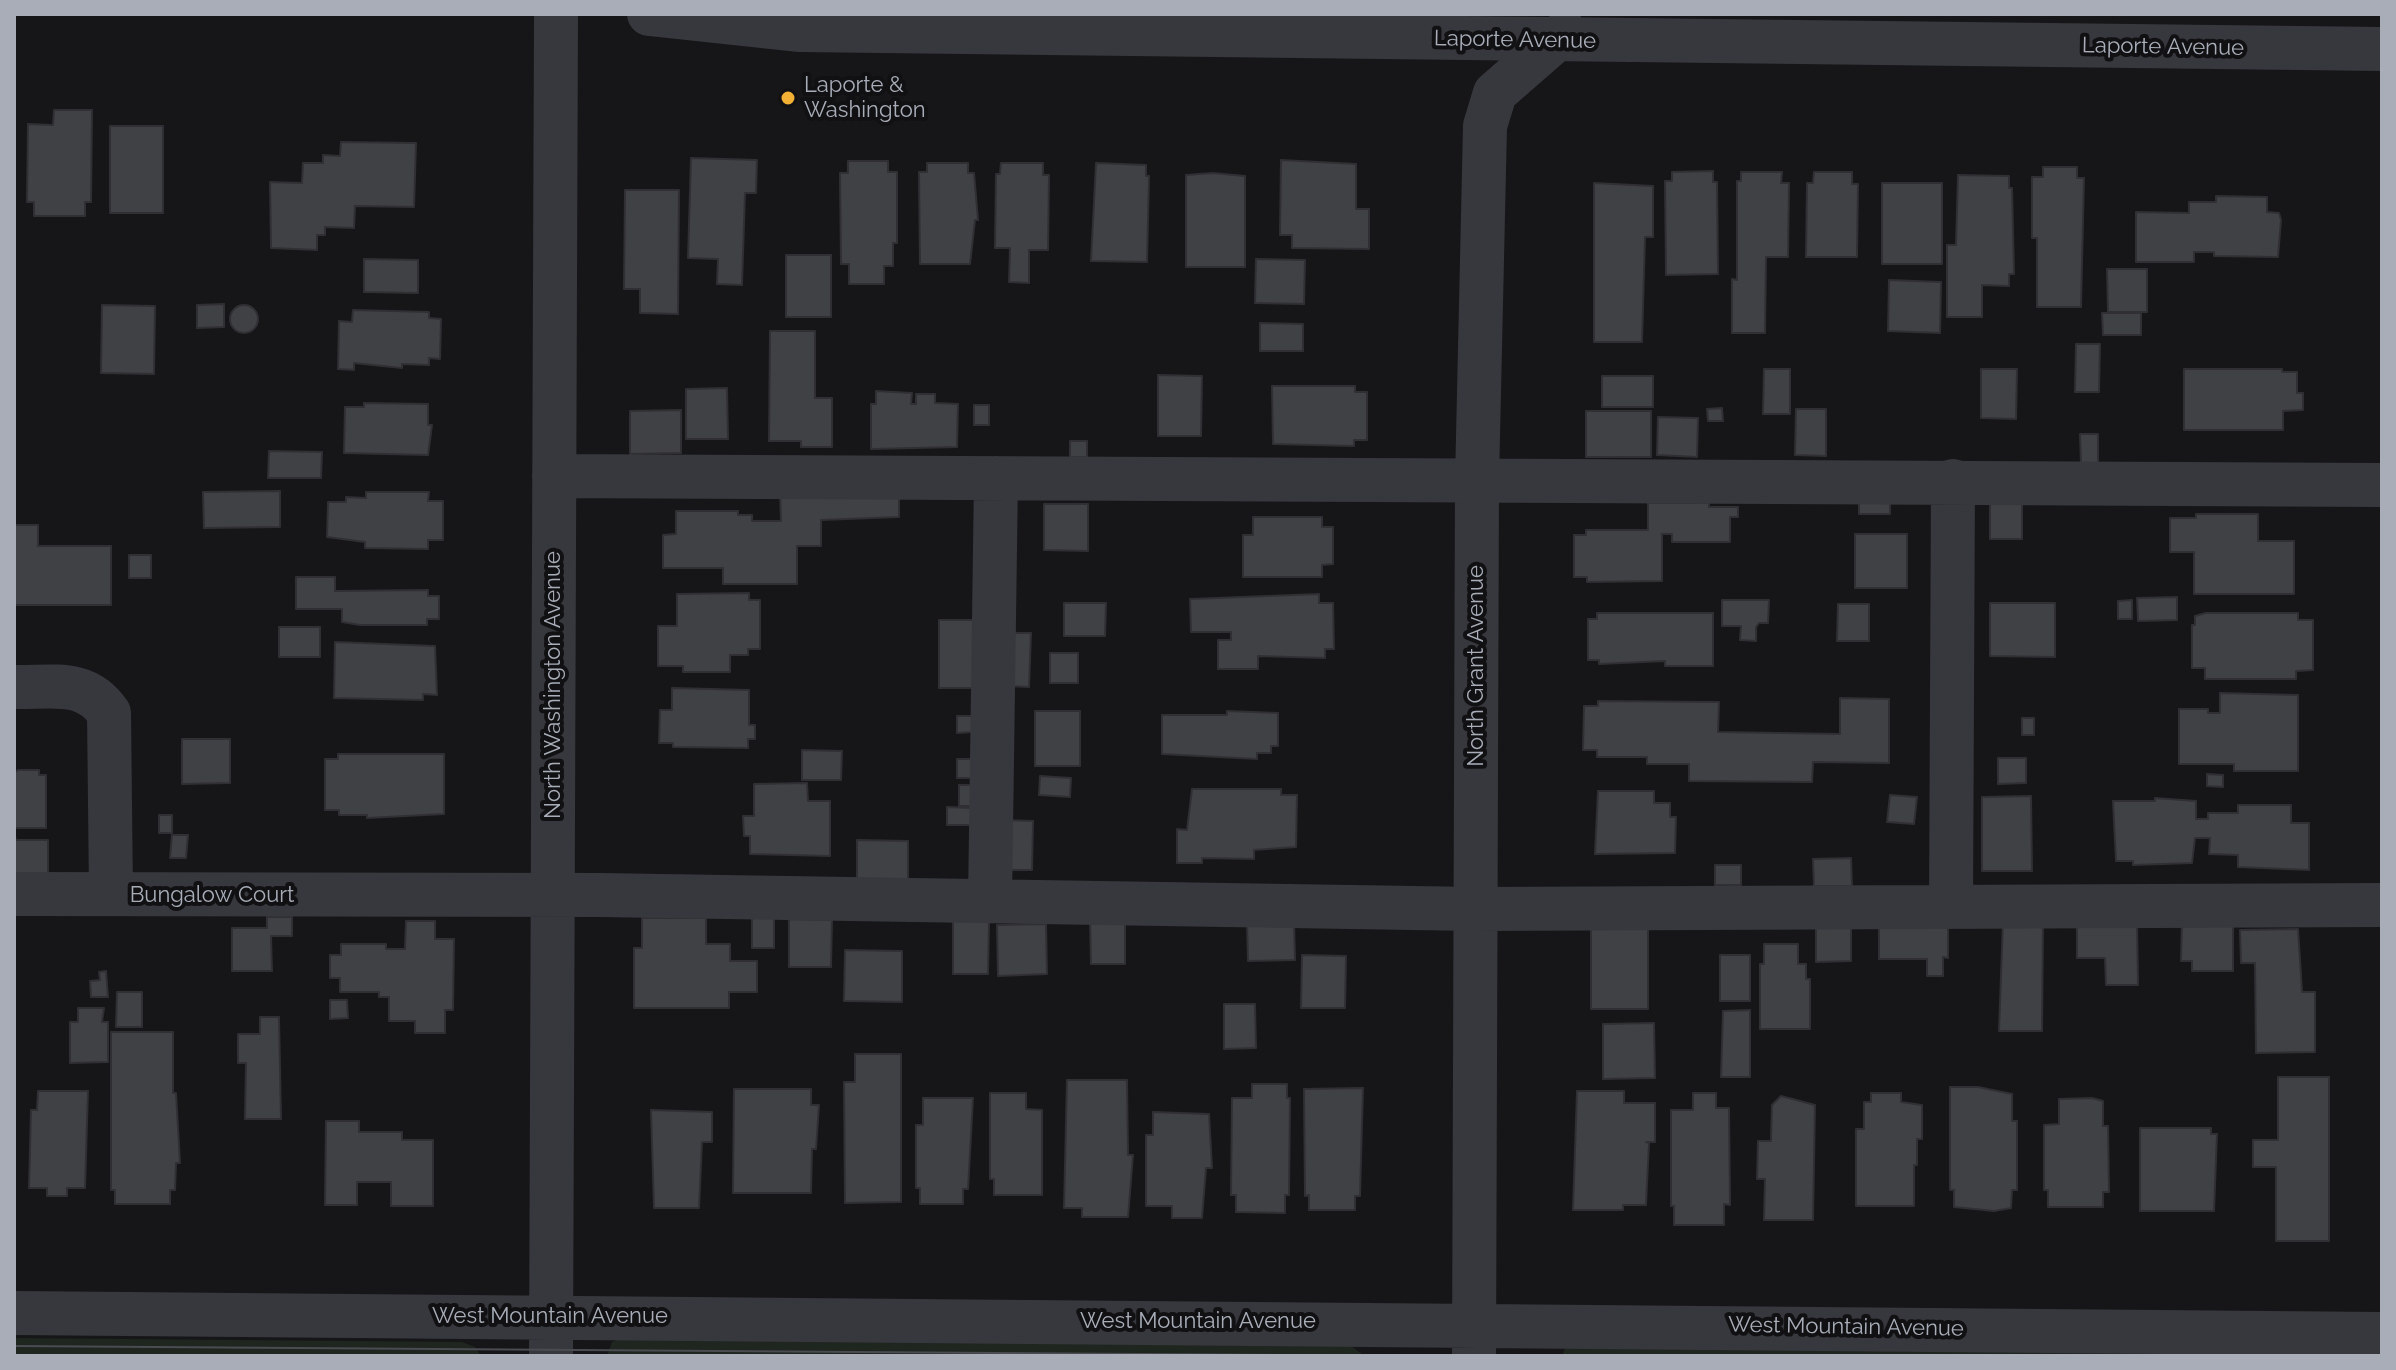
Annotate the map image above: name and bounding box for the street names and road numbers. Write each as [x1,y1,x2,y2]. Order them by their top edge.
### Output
street label: Laporte Avenue [1434,25,1596,55]
street label: Laporte Avenue [2082,32,2244,62]
street label: North Washington Avenue [540,551,566,819]
street label: North Grant Avenue [1463,565,1489,767]
street label: Bungalow Court [130,882,294,908]
street label: West Mountain Avenue [432,1303,668,1329]
street label: West Mountain Avenue [1080,1308,1316,1334]
street label: West Mountain Avenue [1728,1312,1964,1342]

